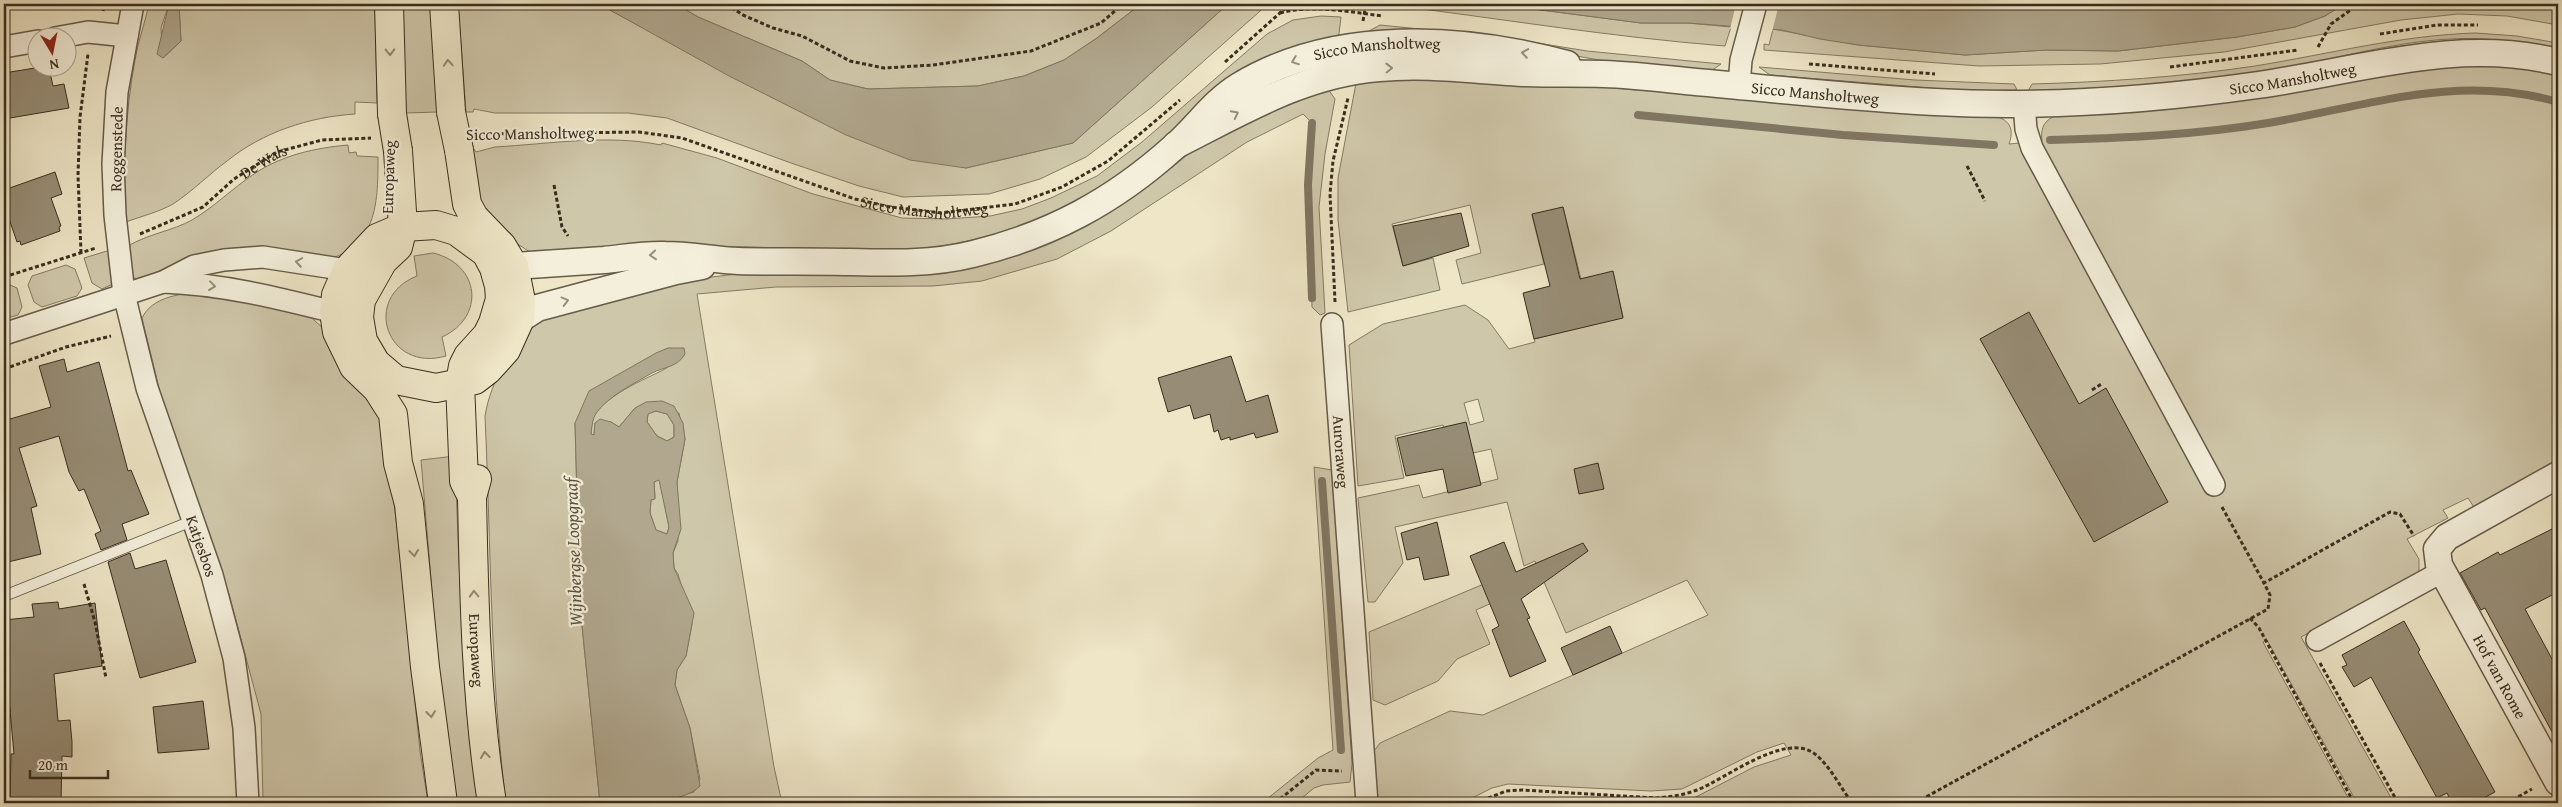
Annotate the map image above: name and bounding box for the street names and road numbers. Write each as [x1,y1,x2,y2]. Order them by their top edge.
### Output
street label: Sicco Mansholtweg [1311,31,1441,66]
street label: Sicco Mansholtweg [2228,56,2358,101]
street label: Sicco Mansholtweg [1750,75,1880,110]
street label: Roggenstede [103,106,129,192]
street label: Sicco Mansholtweg [466,120,594,146]
street label: De Wals [235,138,290,185]
street label: Europaweg [375,140,401,214]
street label: Sicco Mansholtweg [858,189,989,225]
street label: Auroraweg [1327,414,1356,489]
street label: Katjesbos [180,512,224,580]
street label: Europaweg [463,613,491,688]
street label: Hof van Rome [2467,630,2533,723]

